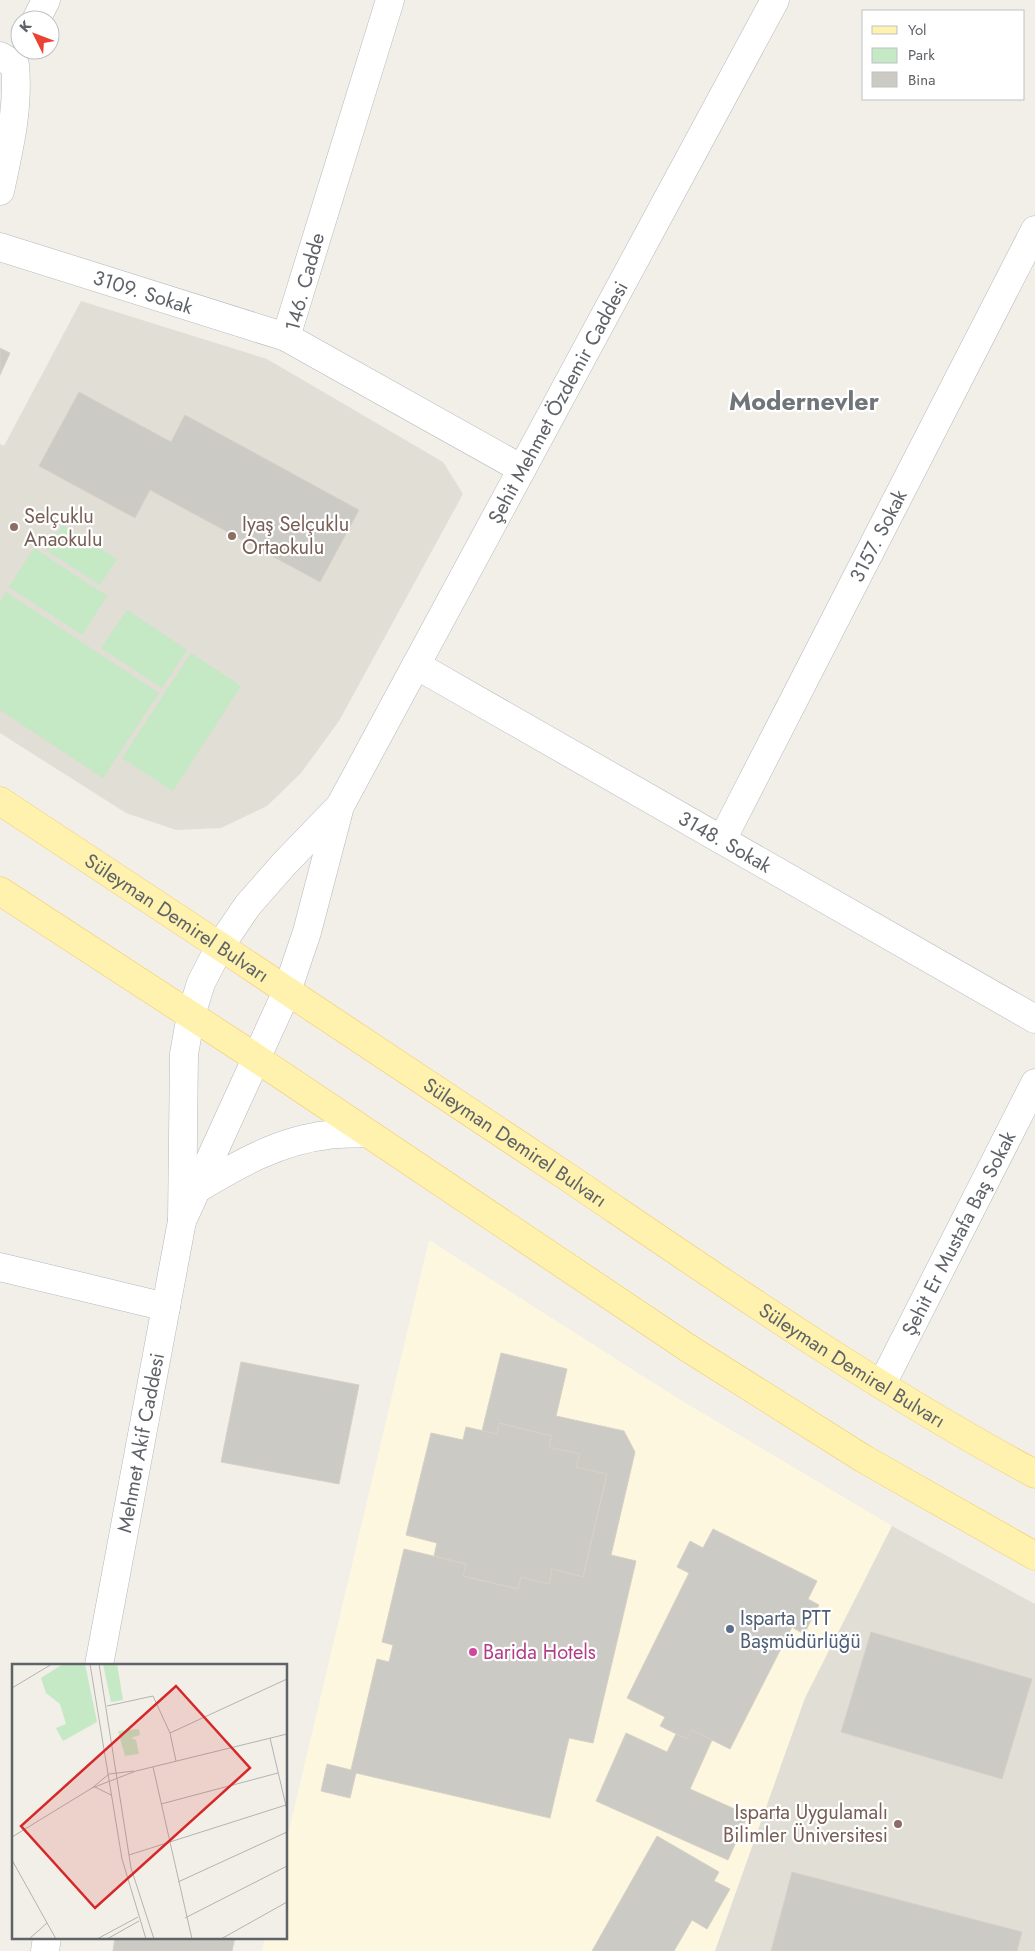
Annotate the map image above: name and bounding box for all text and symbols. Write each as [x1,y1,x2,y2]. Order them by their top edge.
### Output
north arrow [10,10,60,60]
legend [862,10,1025,100]
text: K [15,16,36,37]
text: Yol [908,19,927,41]
text: Park [908,44,935,66]
text: Bina [908,69,935,91]
street label: 146. Cadde [278,230,332,334]
street label: 3109. Sokak [90,263,197,321]
street label: Şehit Mehmet Özdemir Caddesi [481,276,635,529]
district label: Modernevler [729,383,880,419]
street label: 3157. Sokak [842,484,914,587]
place label: Selçuklu Anaokulu [24,502,102,554]
place label: Iyaş Selçuklu Ortaokulu [242,510,349,562]
marker: Selçuklu Anaokulu [8,521,20,533]
marker: Iyaş Selçuklu Ortaokulu [226,530,238,542]
street label: 3148. Sokak [673,803,777,880]
street label: Süleyman Demirel Bulvarı [79,846,275,989]
street label: Süleyman Demirel Bulvarı [418,1070,613,1214]
street label: Şehit Er Mustafa Baş Sokak [894,1126,1023,1341]
street label: Süleyman Demirel Bulvarı [753,1295,951,1435]
street label: Mehmet Akif Caddesi [110,1351,172,1535]
place label: Isparta PTT Başmüdürlüğü [740,1604,861,1656]
marker: Isparta PTT Başmüdürlüğü [724,1623,736,1635]
place label: Barida Hotels [483,1638,596,1667]
marker: Barida Hotels [467,1646,479,1658]
inset map [12,1664,288,1938]
place label: Isparta Uygulamalı Bilimler Üniversitesi [723,1798,888,1850]
marker: Isparta Uygulamalı Bilimler Üniversitesi [892,1818,904,1830]

